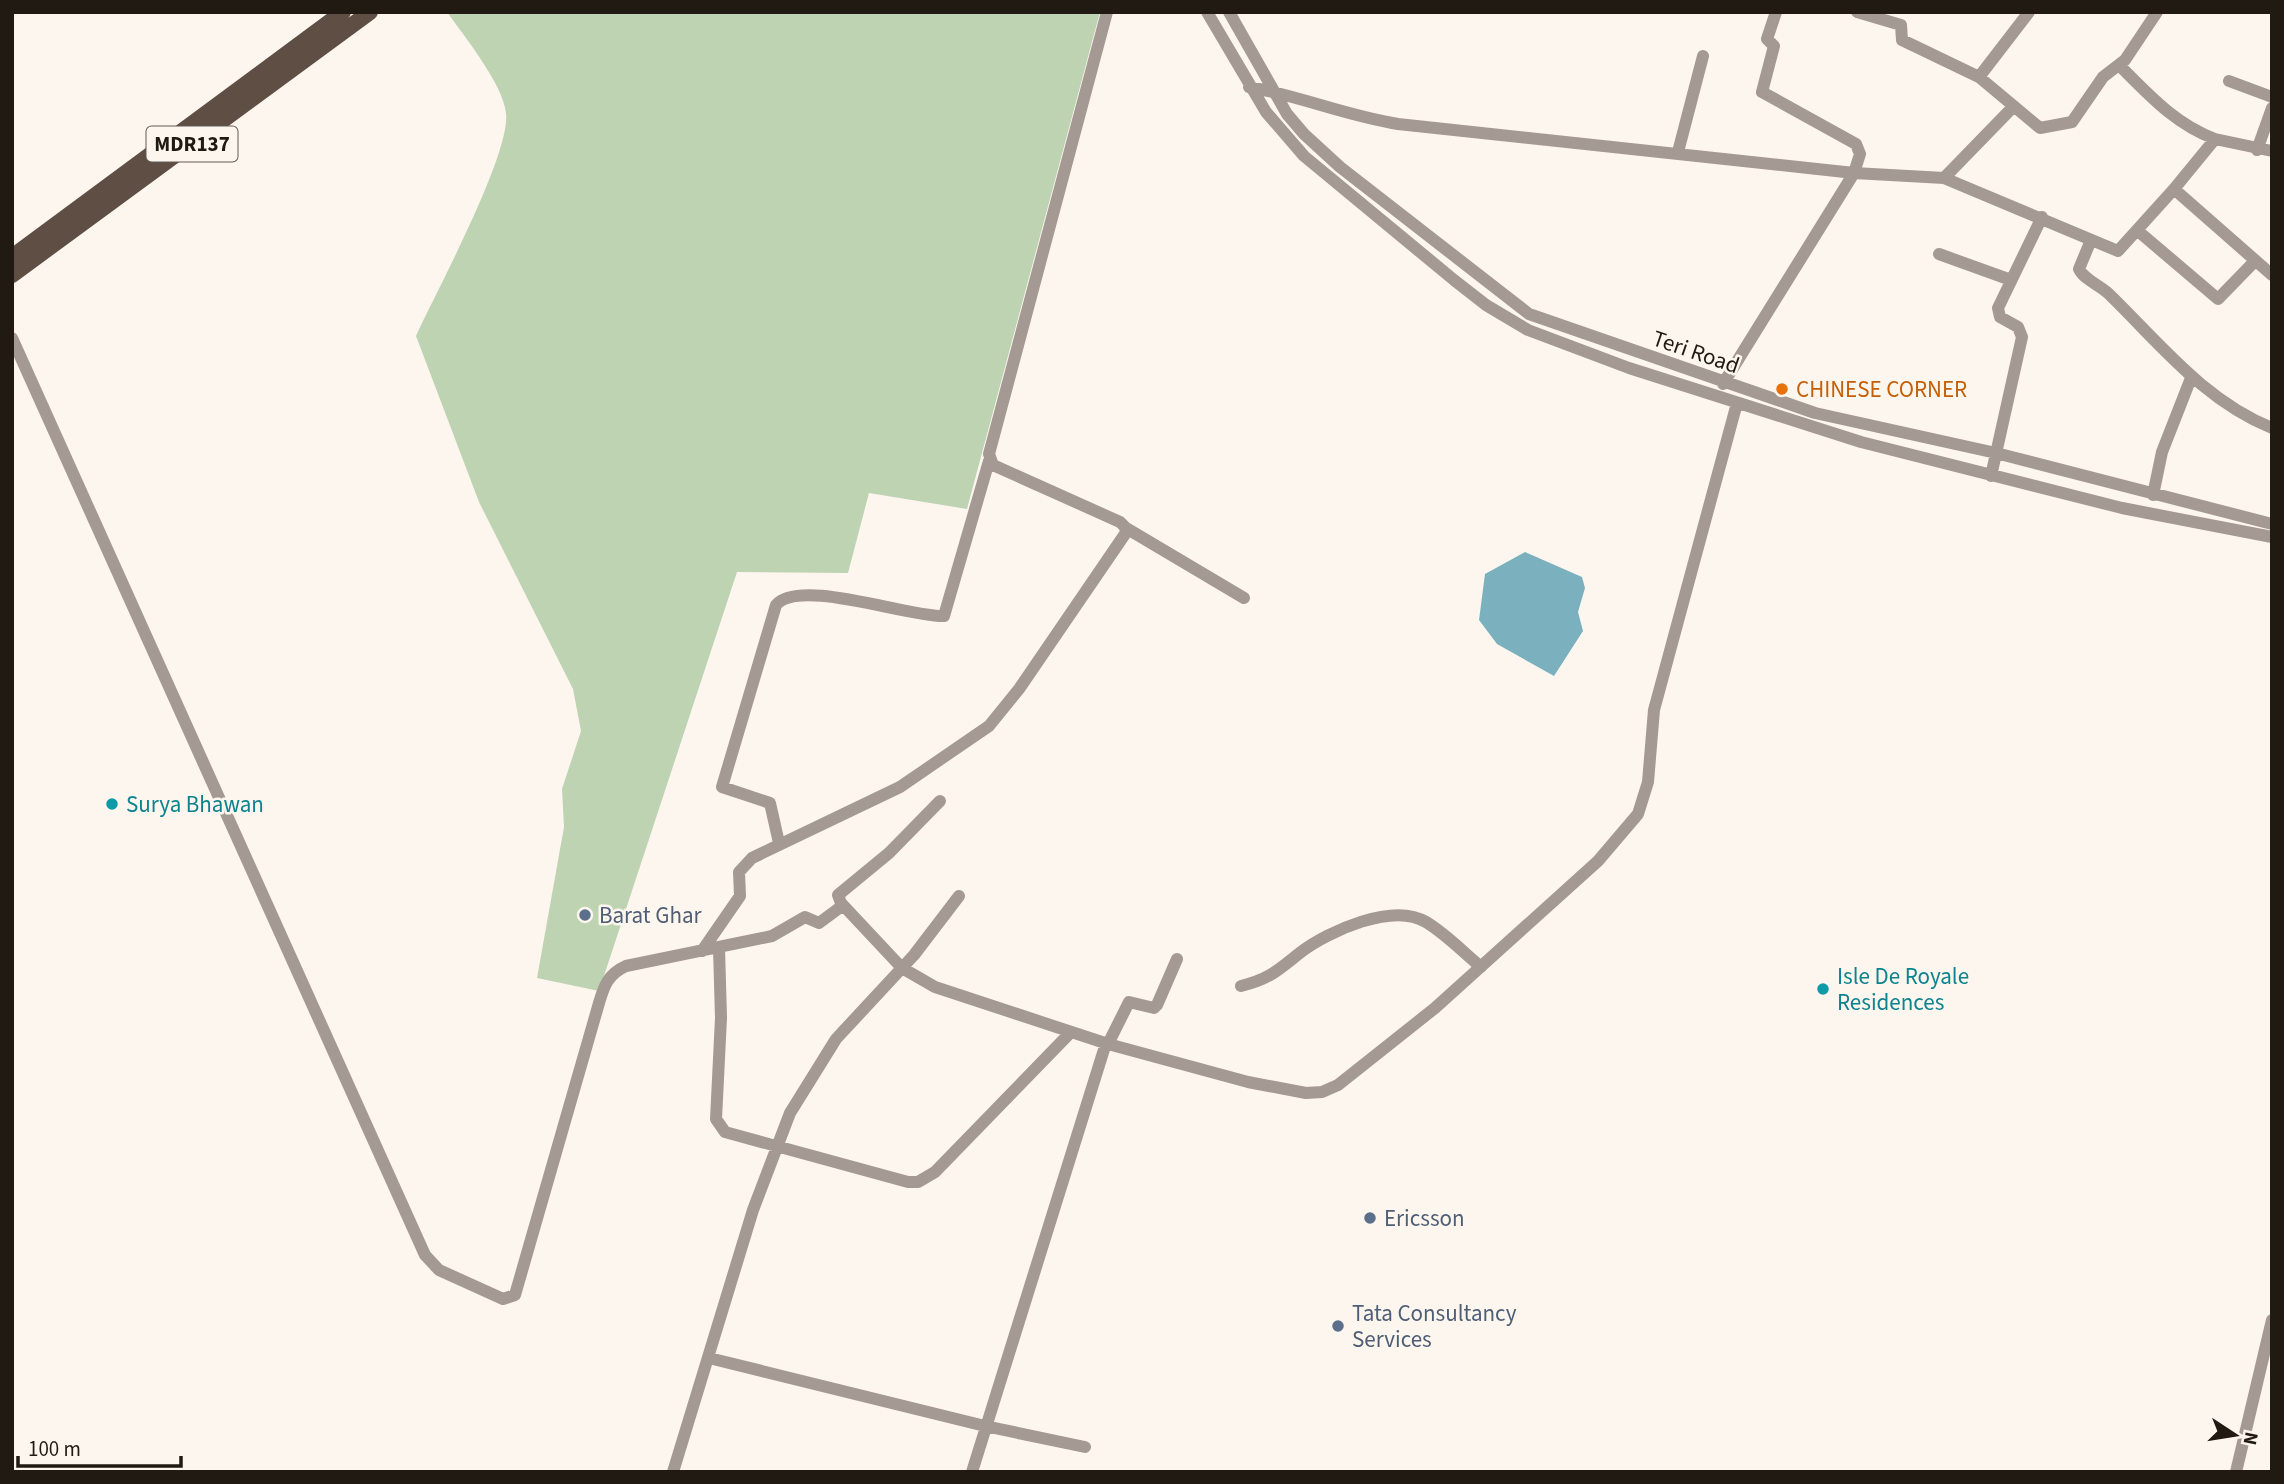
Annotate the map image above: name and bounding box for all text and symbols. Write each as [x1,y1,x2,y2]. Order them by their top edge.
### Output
road number: MDR137 [146,127,238,162]
street label: Teri Road [1648,322,1744,382]
place label: CHINESE CORNER [1796,373,1967,406]
marker: CHINESE CORNER [1774,381,1790,397]
place label: Surya Bhawan [126,788,264,821]
marker: Surya Bhawan [104,796,120,812]
place label: Barat Ghar [599,899,702,932]
marker: Barat Ghar [577,907,593,923]
place label: Isle De Royale Residences [1837,960,1969,1019]
marker: Isle De Royale Residences [1815,981,1831,997]
place label: Ericsson [1384,1202,1465,1235]
marker: Ericsson [1362,1210,1378,1226]
place label: Tata Consultancy Services [1352,1297,1517,1356]
marker: Tata Consultancy Services [1330,1318,1346,1334]
north arrow [2200,1400,2270,1470]
scale bar [18,1424,180,1468]
text: N [2236,1429,2265,1447]
text: 100 m [28,1434,81,1464]

